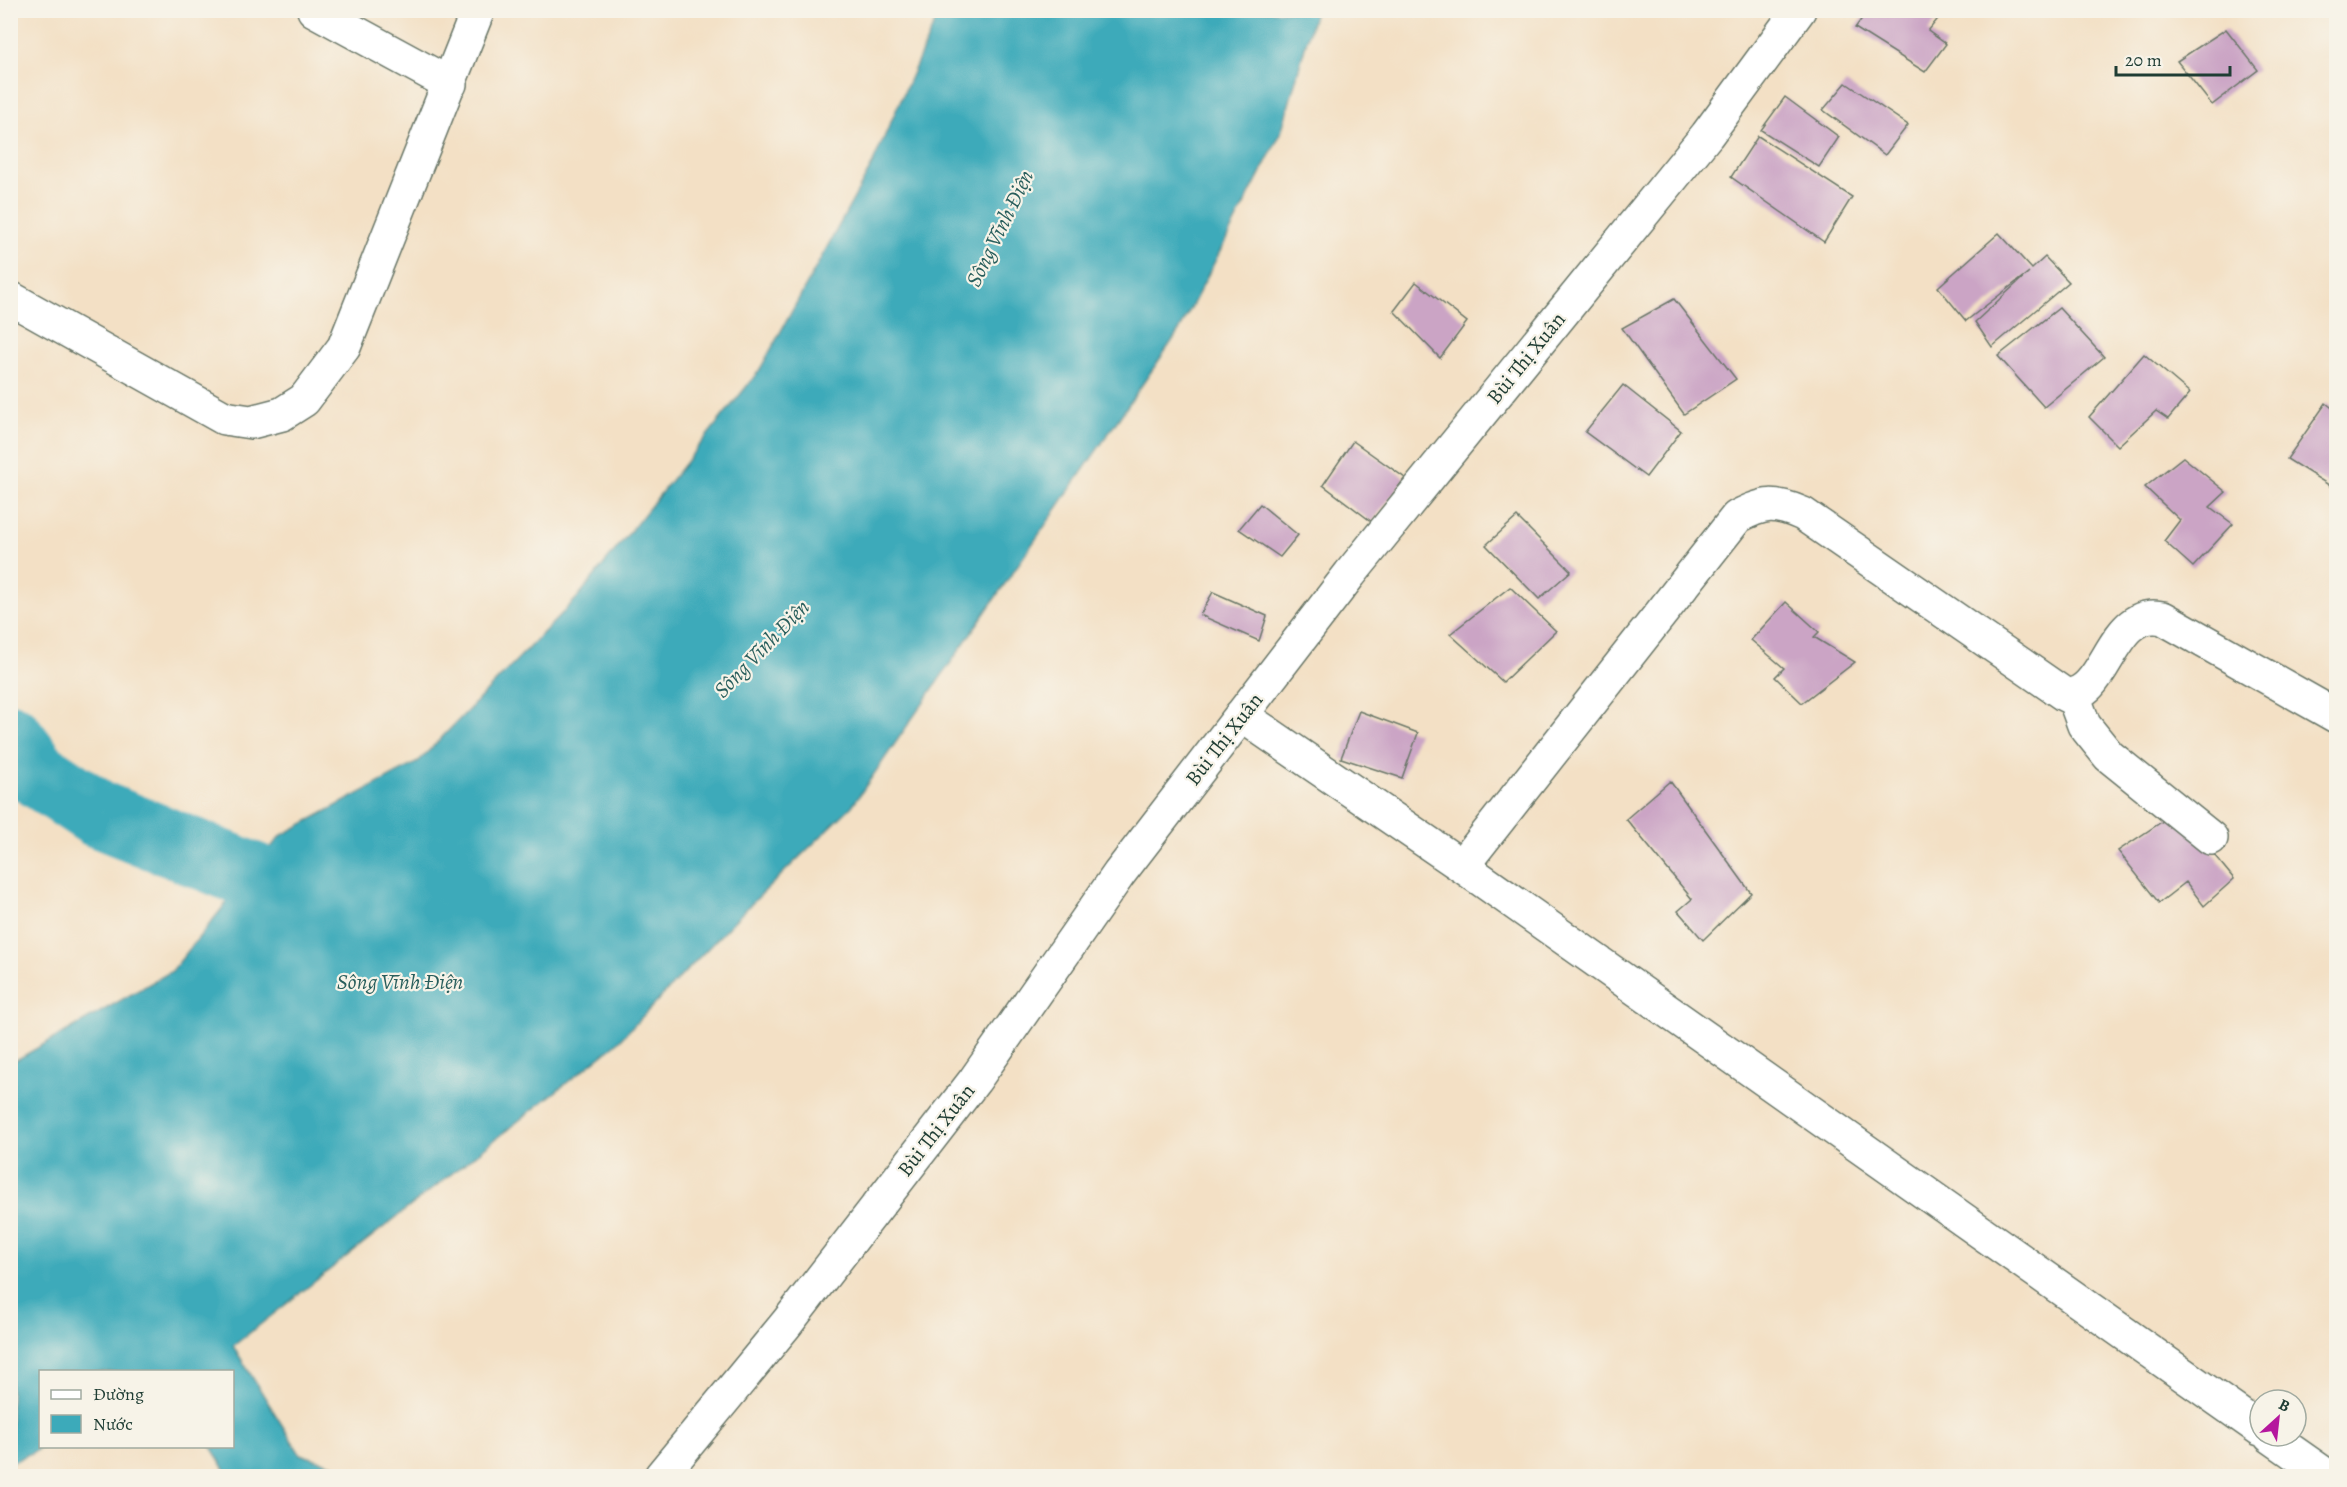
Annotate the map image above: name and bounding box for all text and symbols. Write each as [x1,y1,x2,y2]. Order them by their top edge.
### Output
scale bar [2116,39,2230,77]
text: 20 m [2125,48,2162,72]
water label: Sông Vĩnh Điện [959,165,1041,292]
street label: Bùi Thị Xuân [1480,306,1572,410]
water label: Sông Vĩnh Điện [707,593,816,705]
street label: Bùi Thị Xuân [1179,687,1269,791]
water label: Sông Vĩnh Điện [337,967,463,997]
street label: Bùi Thị Xuân [891,1078,981,1182]
legend [39,1370,234,1448]
text: Đường [93,1382,144,1406]
north arrow [2248,1388,2308,1448]
text: B [2275,1393,2294,1418]
text: Nước [93,1412,133,1436]

